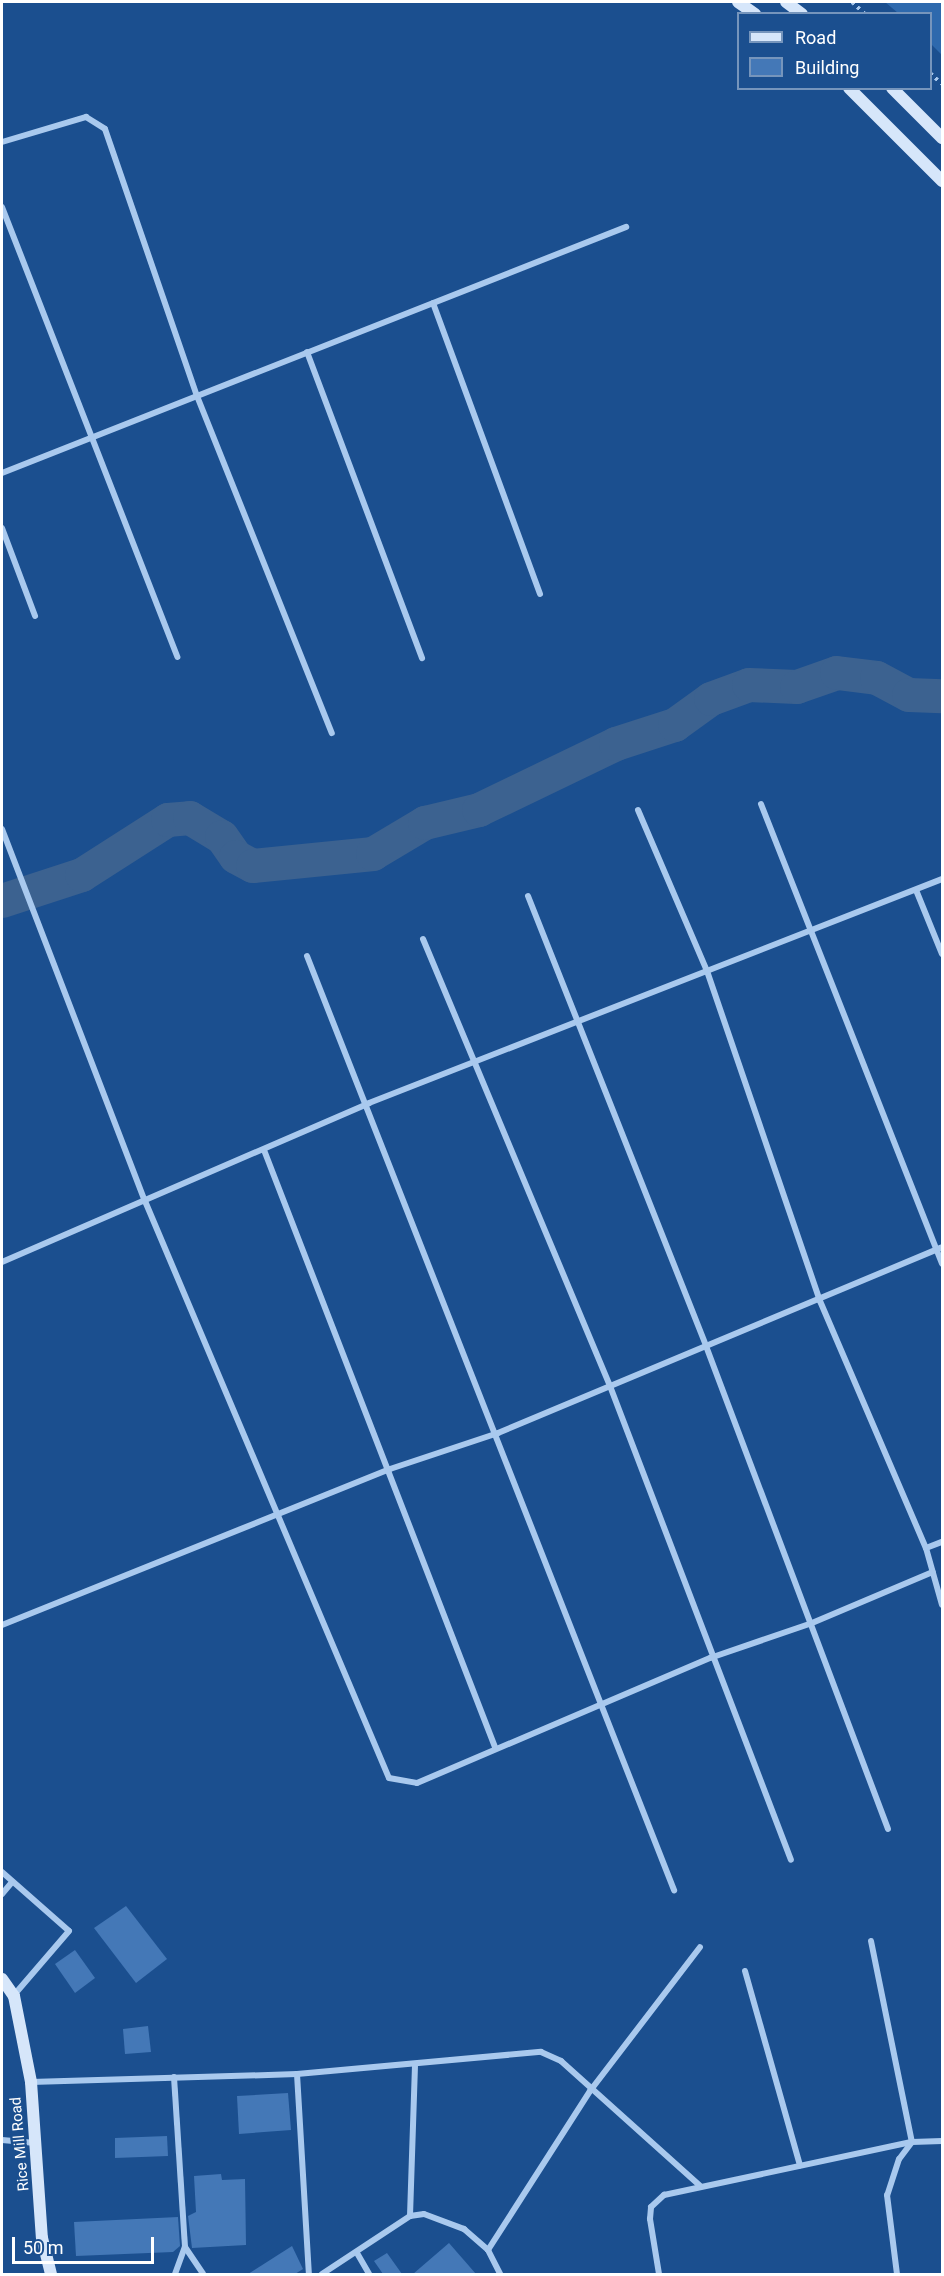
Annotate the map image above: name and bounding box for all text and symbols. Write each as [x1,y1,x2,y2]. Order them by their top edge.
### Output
legend [737,12,932,90]
text: Road [795,27,836,48]
text: Building [795,57,859,78]
street label: Rice Mill Road [7,2096,33,2192]
scale bar [15,2225,158,2263]
text: 50 m [23,2237,63,2258]

